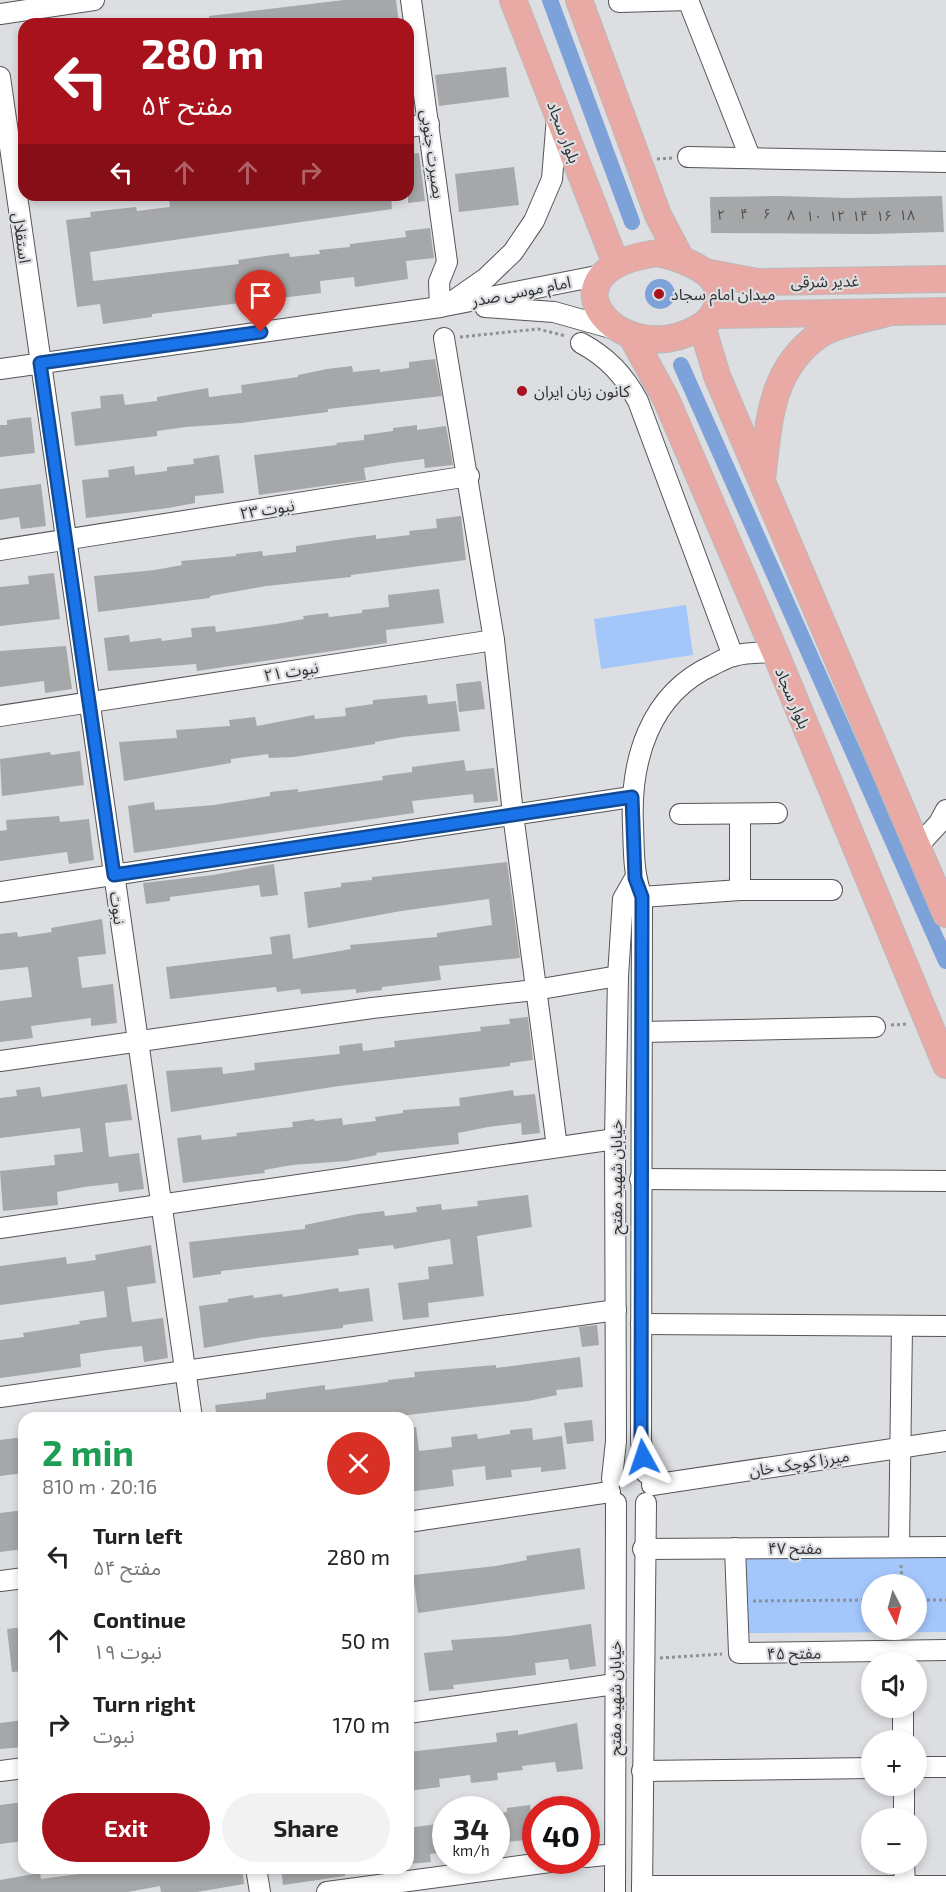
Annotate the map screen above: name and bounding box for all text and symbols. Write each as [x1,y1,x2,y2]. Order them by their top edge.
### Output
text: 280 m [141,27,264,77]
icon: left [42,42,120,120]
text: مفتح ۵۴ [141,88,233,120]
street label: بلوار سجاد [543,98,585,166]
street label: بصیرت جنوبی [417,108,449,200]
icon: left [105,156,138,189]
icon: ahead [168,156,201,189]
icon: ahead [231,156,264,189]
icon: right [294,156,327,189]
house number: ۴ [740,205,748,222]
house number: ۶ [763,205,771,222]
house number: ۲ [717,206,725,223]
house number: ۸ [787,206,795,223]
house number: ۱۸ [899,206,915,223]
house number: ۱۰ [806,207,822,224]
house number: ۱۲ [829,207,845,224]
house number: ۱۴ [852,207,868,224]
house number: ۱۶ [876,207,892,224]
street label: استقلال [8,211,35,265]
pin [235,270,286,332]
street label: غدیر شرقی [791,270,859,292]
street label: امام موسی صدر [469,272,573,314]
icon: arrive [244,279,277,312]
place label: میدان امام سجاد [671,284,775,307]
marker: میدان امام سجاد [652,287,666,301]
place label: کانون زبان ایران [534,381,630,401]
marker: کانون زبان ایران [515,384,529,398]
street label: نبوت ۲۳ [238,495,296,523]
street label: نبوت ۲۱ [262,657,320,685]
street label: بلوار سجاد [771,664,815,732]
street label: نبوت [106,890,130,926]
street label: خیابان شهید مفتح [606,1120,629,1234]
position arrow [611,1425,675,1489]
text: 2 min [42,1430,134,1473]
button: close [327,1432,390,1495]
street label: میرزا کوچک خان [747,1445,851,1482]
text: 810 m · 20:16 [42,1474,157,1498]
text: Turn left [93,1522,182,1548]
street label: مفتح ۴۷ [768,1538,822,1561]
icon: left [42,1540,75,1573]
text: 280 m [327,1543,390,1569]
text: مفتح ۵۴ [93,1555,161,1579]
north arrow [861,1574,927,1640]
map controls [861,1574,927,1874]
text: Continue [93,1606,186,1632]
icon: ahead [42,1624,75,1657]
text: 50 m [341,1627,390,1653]
text: نبوت ۱۹ [93,1639,162,1663]
street label: خیابان شهید مفتح [605,1641,628,1755]
street label: مفتح ۴۵ [767,1643,822,1666]
button: sound [861,1652,927,1718]
text: Turn right [93,1690,195,1716]
icon: right [42,1708,75,1741]
text: 170 m [333,1711,390,1737]
text: نبوت [93,1723,135,1747]
button: + [861,1730,927,1796]
button: Exit [42,1793,210,1862]
button: Share [222,1793,390,1862]
speed limit sign: 40 [522,1796,600,1874]
button: − [861,1808,927,1874]
text: 34 [453,1810,489,1846]
text: km/h [452,1841,490,1859]

